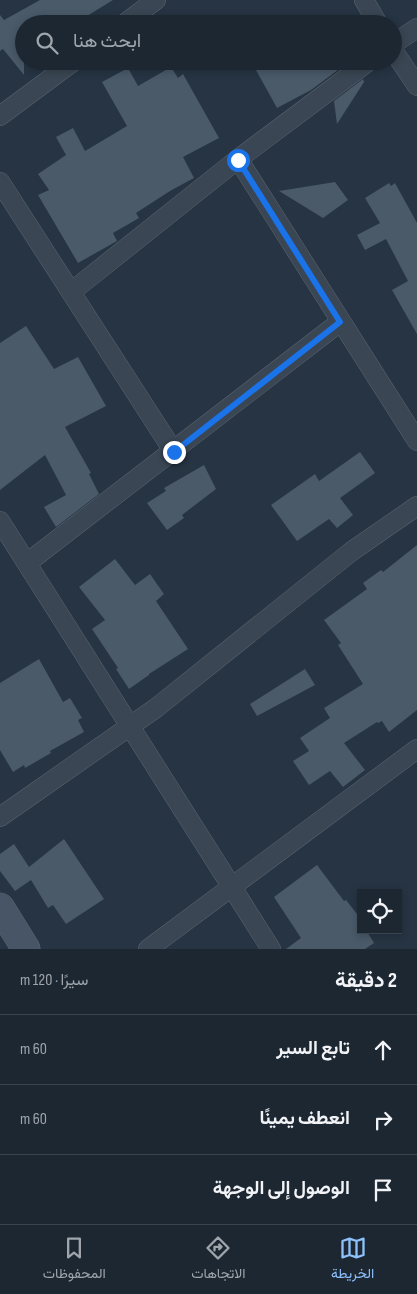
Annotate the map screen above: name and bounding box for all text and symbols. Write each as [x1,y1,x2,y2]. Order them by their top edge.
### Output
search box [15,15,402,70]
icon: search [33,29,61,57]
text: ابحث هنا [73,30,141,53]
route start [227,149,250,172]
route end [163,441,186,464]
map controls [357,889,402,934]
button: locate [357,889,402,934]
text: 2 دقيقة [335,968,397,993]
text: سيرًا · 120 m [20,971,88,990]
icon: ahead [369,1036,397,1064]
text: تابع السير [276,1037,350,1060]
text: 60 m [20,1040,47,1059]
icon: right [369,1106,397,1134]
text: انعطف يمينًا [259,1107,350,1130]
text: 60 m [20,1110,47,1129]
icon: arrive [369,1176,397,1204]
text: الوصول إلى الوجهة [213,1177,350,1200]
tab: المحفوظات [43,1234,106,1286]
tab: الاتجاهات [191,1234,246,1286]
tab: الخريطة [331,1234,374,1286]

